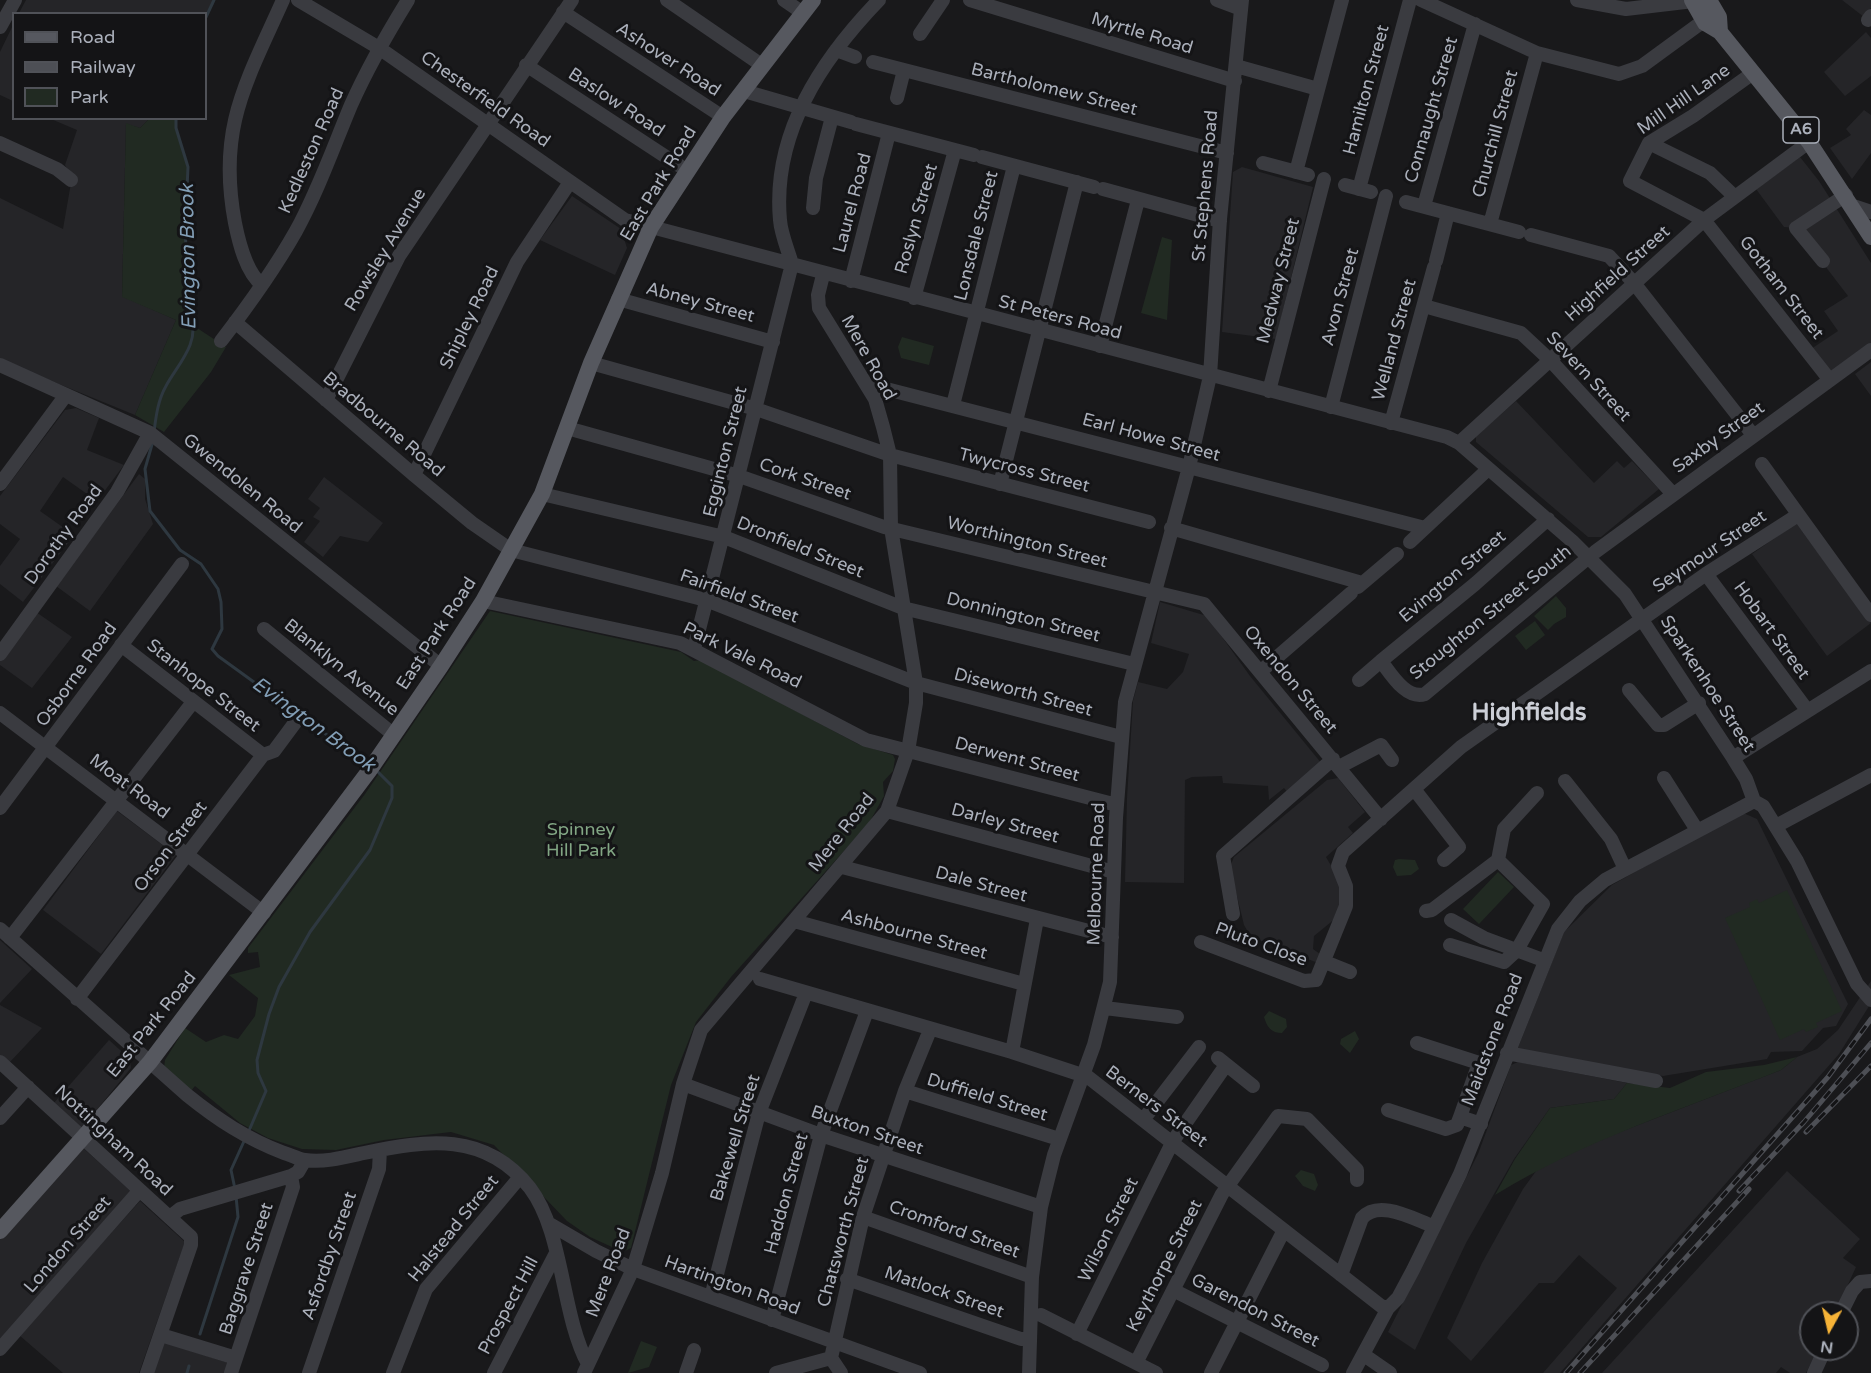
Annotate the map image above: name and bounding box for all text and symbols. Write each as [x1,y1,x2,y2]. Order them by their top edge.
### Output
street label: Myrtle Road [1089,8,1195,60]
legend [12,12,207,120]
street label: Ashover Road [612,18,724,102]
street label: Hamilton Street [1339,23,1395,157]
text: Road [70,26,115,48]
street label: Connaught Street [1401,34,1463,186]
street label: Chesterfield Road [416,47,554,153]
text: Railway [70,56,136,78]
street label: Bartholomew Street [969,59,1139,121]
street label: Mill Hill Lane [1633,60,1735,140]
street label: Baslow Road [564,64,668,142]
street label: Churchill Street [1469,68,1523,200]
street label: Kedleston Road [275,85,349,217]
text: Park [70,86,108,108]
street label: St Stephens Road [1189,109,1223,263]
road number: A6 [1783,117,1819,143]
street label: East Park Road [616,123,702,245]
street label: Laurel Road [829,151,877,255]
street label: Roslyn Street [891,161,943,277]
street label: Lonsdale Street [950,169,1004,303]
water label: Evington Brook [176,184,202,330]
street label: Rowsley Avenue [341,184,431,316]
street label: Medway Street [1253,216,1305,346]
street label: Highfield Street [1561,221,1675,327]
street label: Gotham Street [1734,232,1828,344]
street label: Avon Street [1318,246,1364,348]
street label: Shipley Road [436,263,504,373]
street label: Welland Street [1368,277,1422,403]
street label: Abney Street [643,278,757,328]
street label: St Peters Road [996,291,1124,345]
street label: Mere Road [836,312,900,404]
street label: Severn Street [1541,328,1635,426]
street label: Bradbourne Road [318,368,448,482]
street label: Egginton Street [699,384,753,520]
street label: Saxby Street [1669,398,1769,478]
street label: Earl Howe Street [1080,409,1222,467]
street label: Gwendolen Road [178,429,306,539]
street label: Twycross Street [956,444,1092,498]
street label: Cork Street [756,454,854,506]
street label: Dorothy Road [20,481,108,589]
street label: Seymour Street [1649,506,1771,598]
street label: Dronfield Street [733,513,867,583]
street label: Worthington Street [945,513,1109,573]
street label: Evington Street [1395,526,1511,628]
street label: Stoughton Street South [1406,541,1576,685]
street label: Fairfield Street [677,566,801,628]
street label: East Park Road [393,574,481,694]
street label: Hobart Street [1728,578,1814,684]
street label: Donnington Street [944,588,1102,648]
street label: Sparkenhoe Street [1655,612,1759,756]
street label: Blanklyn Avenue [279,615,403,721]
street label: Park Vale Road [679,618,805,694]
street label: Osborne Road [32,619,122,731]
street label: Oxendon Street [1239,622,1341,738]
street label: Stanhope Street [142,635,264,737]
street label: Diseworth Street [951,664,1095,722]
water label: Evington Brook [247,672,379,778]
district label: Highfields [1472,700,1586,728]
street label: Derwent Street [952,733,1082,787]
street label: Moat Road [85,750,173,824]
street label: Mere Road [805,789,879,877]
street label: Orson Street [130,797,212,897]
street label: Darley Street [949,799,1061,849]
street label: Melbourne Road [1084,802,1110,946]
park label: Spinney Hill Park [546,819,616,862]
street label: Dale Street [933,862,1029,908]
street label: Ashbourne Street [839,905,989,965]
street label: Pluto Close [1212,918,1310,972]
street label: East Park Road [103,968,201,1082]
street label: Maidstone Road [1458,970,1528,1110]
street label: Berners Street [1101,1062,1211,1152]
street label: Duffield Street [924,1069,1050,1127]
street label: Bakewell Street [706,1072,766,1204]
street label: Nottingham Road [50,1081,176,1201]
street label: Buxton Street [808,1102,926,1160]
street label: Haddon Street [760,1131,814,1257]
street label: Chatsworth Street [814,1154,874,1310]
street label: Halstead Street [404,1171,504,1287]
street label: Wilson Street [1074,1174,1144,1286]
street label: Asfordby Street [298,1189,362,1323]
street label: London Street [20,1192,116,1298]
street label: Cromford Street [886,1196,1022,1264]
street label: Keythorpe Street [1122,1196,1208,1336]
street label: Baggrave Street [215,1200,279,1338]
street label: Mere Road [582,1225,636,1321]
street label: Hartington Road [661,1251,803,1321]
street label: Prospect Hill [474,1253,544,1359]
street label: Matlock Street [881,1262,1007,1324]
street label: Garendon Street [1187,1269,1323,1353]
north arrow [1799,1301,1859,1361]
text: N [1819,1336,1835,1358]

